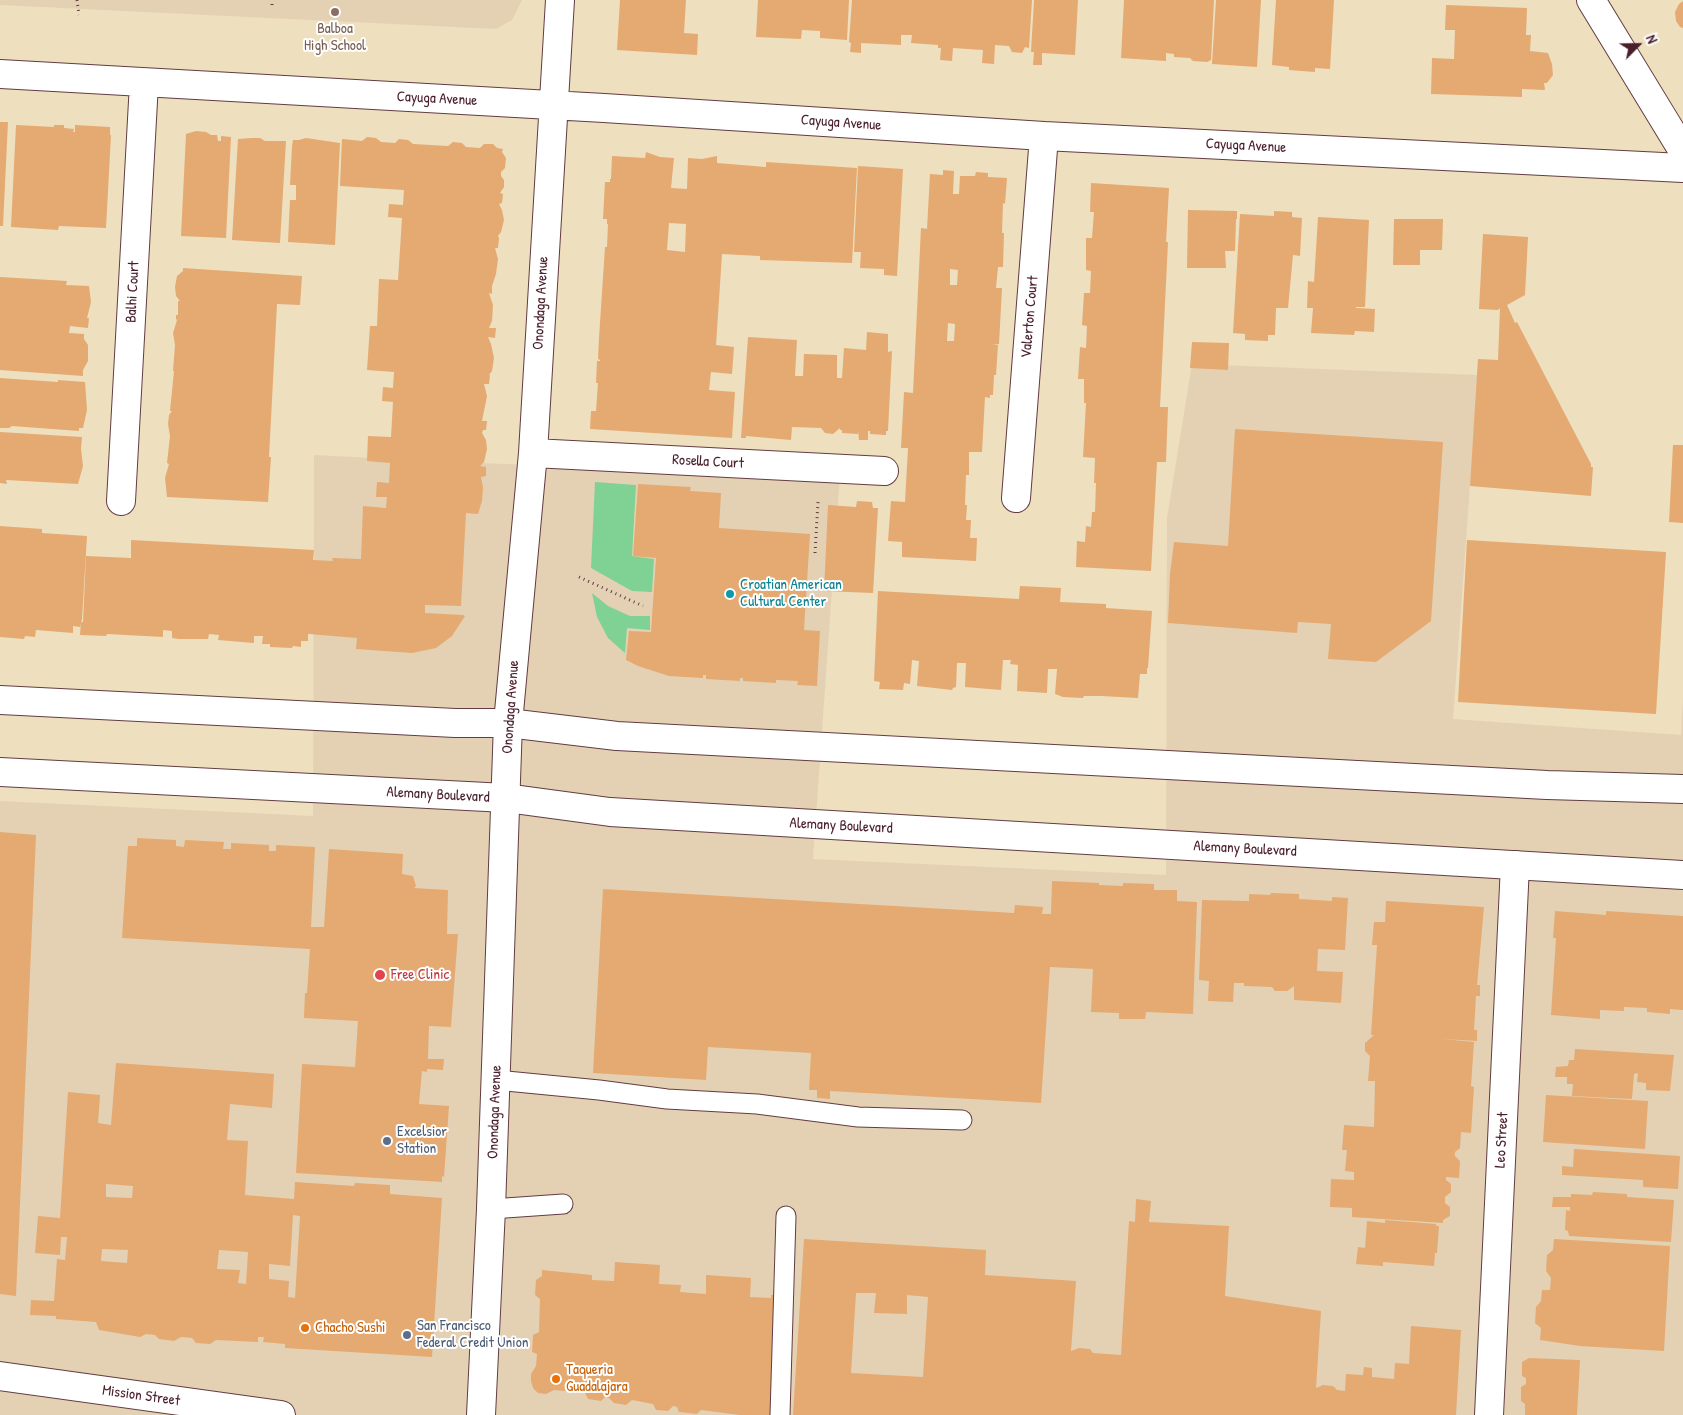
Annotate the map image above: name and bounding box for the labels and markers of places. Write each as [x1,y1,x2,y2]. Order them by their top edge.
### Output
marker: Balboa High School [329,6,341,18]
place label: Balboa High School [304,20,366,55]
place label: Croatian American Cultural Center [740,576,842,611]
marker: Croatian American Cultural Center [724,588,736,600]
place label: Free Clinic [391,966,449,984]
marker: Free Clinic [373,968,387,982]
place label: Excelsior Station [397,1123,447,1158]
marker: Excelsior Station [381,1135,393,1147]
place label: San Francisco Federal Credit Union [417,1317,529,1352]
place label: Chacho Sushi [315,1319,385,1337]
marker: Chacho Sushi [299,1322,311,1334]
marker: San Francisco Federal Credit Union [401,1329,413,1341]
place label: Taqueria Guadalajara [566,1361,628,1396]
marker: Taqueria Guadalajara [550,1373,562,1385]

